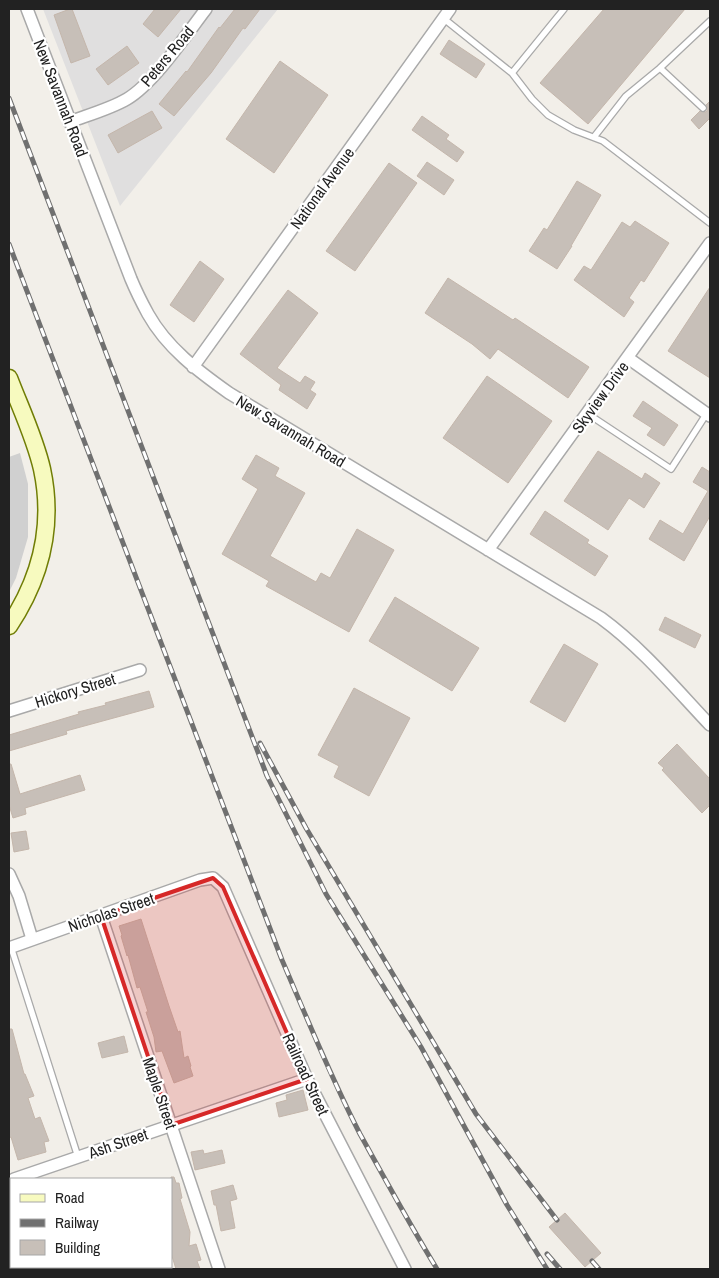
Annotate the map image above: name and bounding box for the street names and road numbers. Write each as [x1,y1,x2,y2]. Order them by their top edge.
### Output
street label: Peters Road [135,21,199,91]
street label: New Savannah Road [29,36,93,160]
street label: National Avenue [285,143,359,233]
street label: Skyview Drive [566,357,634,437]
street label: New Savannah Road [232,390,350,472]
street label: Hickory Street [32,667,118,713]
street label: Nicholas Street [65,887,157,937]
street label: Railroad Street [277,1029,335,1119]
street label: Maple Street [137,1054,183,1132]
street label: Ash Street [85,1123,151,1164]

